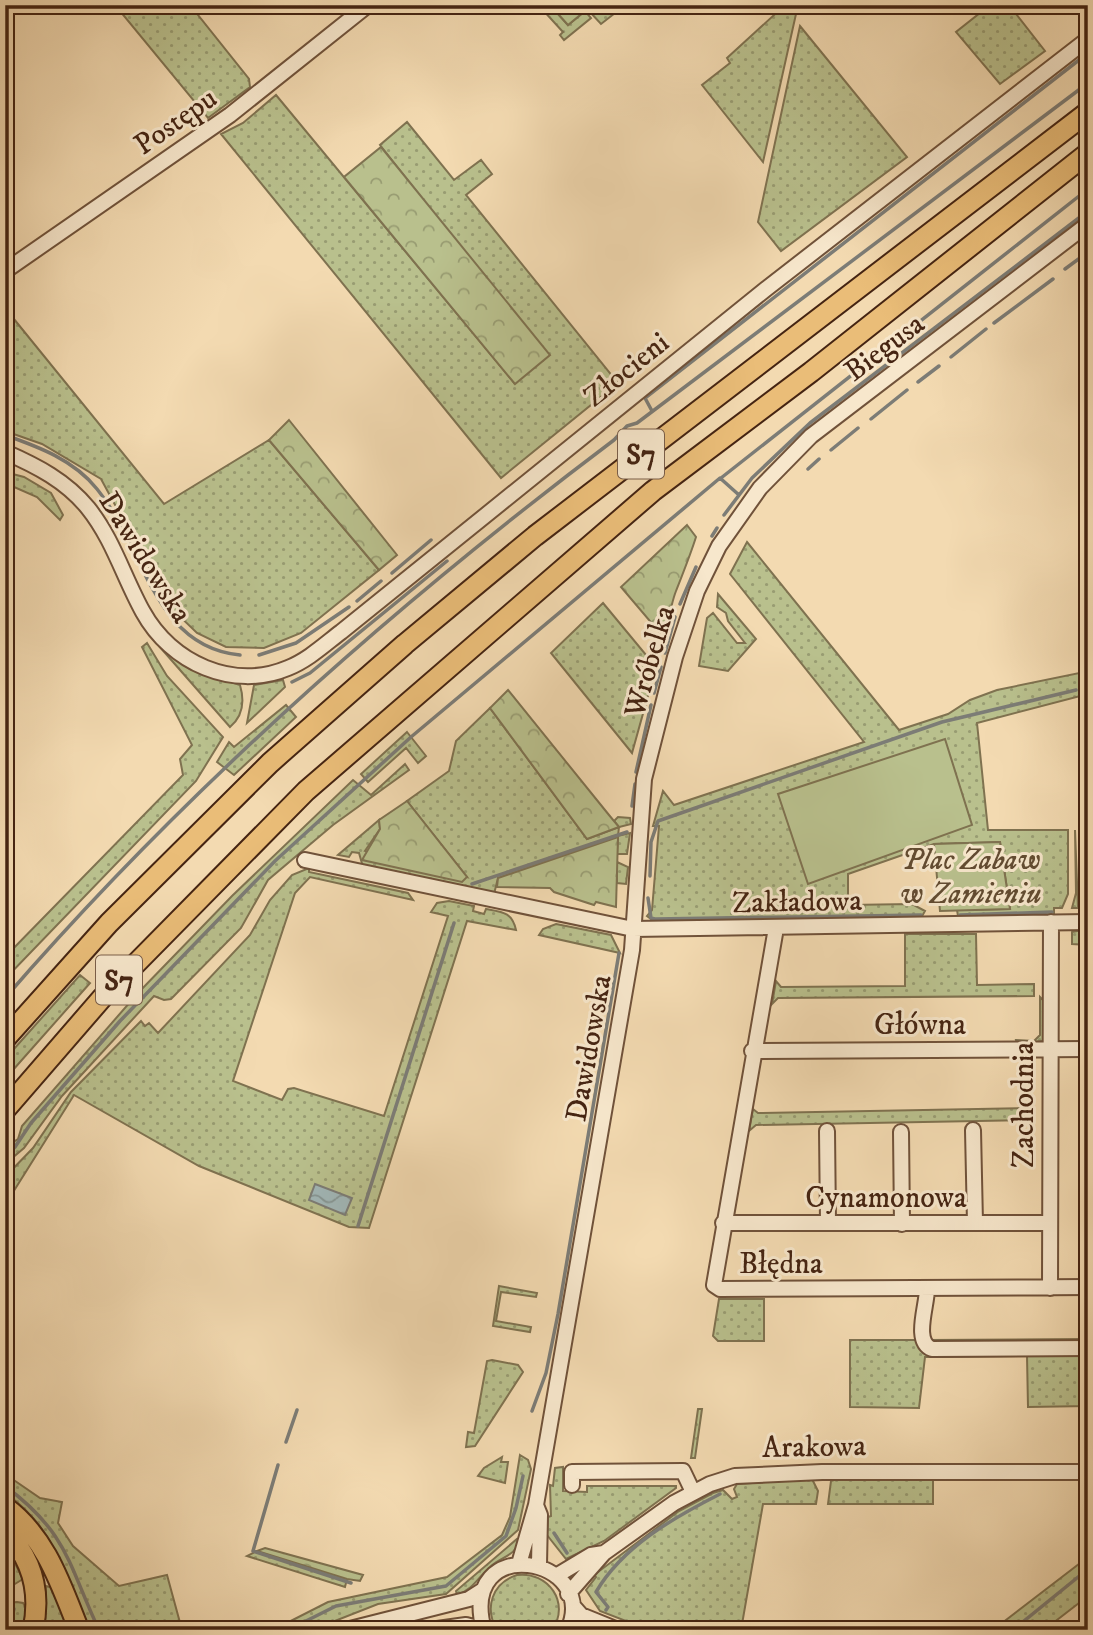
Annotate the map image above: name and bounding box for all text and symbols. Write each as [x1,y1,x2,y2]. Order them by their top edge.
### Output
street label: Postępu [127,80,225,164]
street label: Biegusa [837,306,933,390]
street label: Złocieni [577,325,677,416]
road number: S7 [618,430,664,478]
street label: Dawidowska [90,485,200,631]
street label: Wróbelka [617,601,684,723]
park label: Plac Zabaw w Zamieniu [900,842,1042,913]
street label: Zakładowa [732,883,863,922]
road number: S7 [96,956,142,1004]
street label: Dawidowska [558,972,621,1124]
street label: Główna [874,1007,966,1044]
street label: Zachodnia [1006,1042,1043,1168]
street label: Cynamonowa [805,1180,967,1217]
street label: Błędna [739,1246,823,1283]
street label: Arakowa [762,1428,867,1467]

